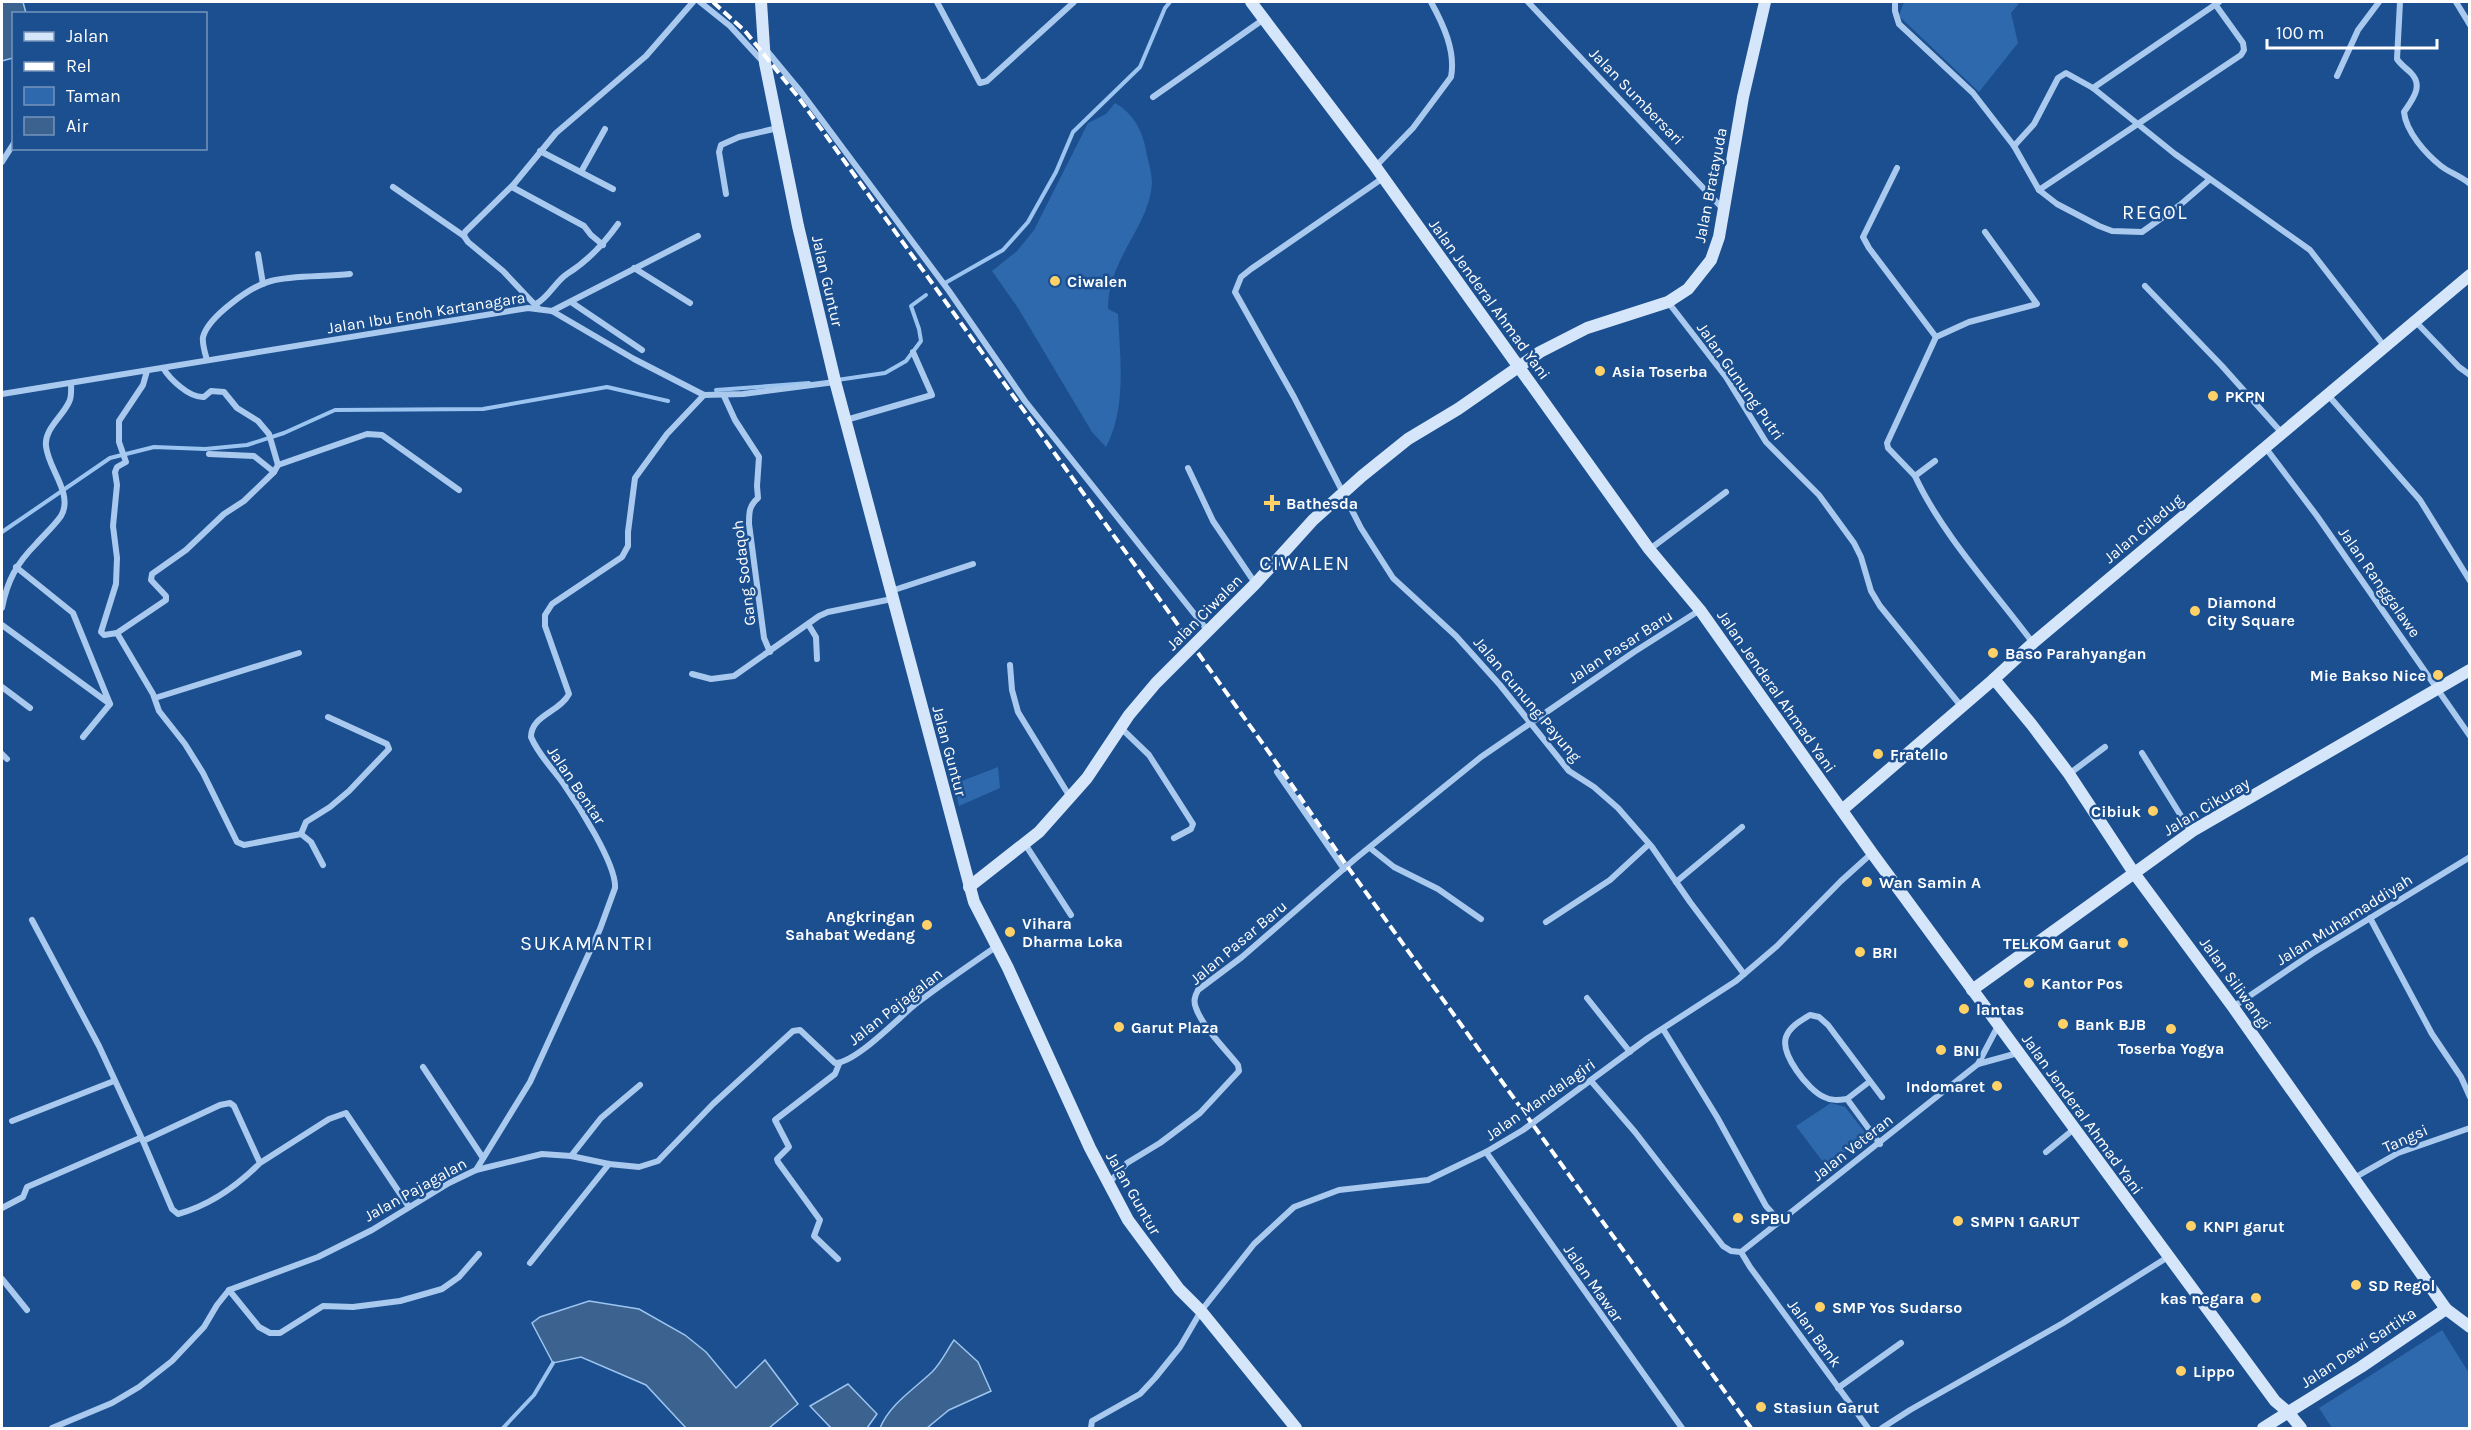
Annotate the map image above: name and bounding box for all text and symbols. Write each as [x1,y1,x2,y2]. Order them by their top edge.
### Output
legend [12,12,207,150]
scale bar [2267,12,2436,50]
text: 100 m [2276,22,2324,44]
text: Jalan [66,25,109,47]
street label: Jalan Sumbersari [1585,44,1688,149]
text: Rel [66,55,91,77]
text: Taman [66,85,121,107]
text: Air [66,115,89,137]
street label: Jalan Bratayuda [1690,126,1731,244]
district label: REGOL [2122,201,2188,224]
street label: Jalan Jenderal Ahmad Yani [1425,215,1554,383]
street label: Jalan Guntur [808,234,847,329]
place label: Ciwalen [1067,272,1127,291]
marker: Ciwalen [1048,274,1062,288]
street label: Jalan Ibu Enoh Kartanagara [326,287,527,338]
street label: Jalan Gunung Putri [1693,319,1788,444]
place label: Asia Toserba [1612,362,1708,381]
marker: Asia Toserba [1593,364,1607,378]
place label: PKPN [2225,387,2266,406]
marker: PKPN [2206,389,2220,403]
street label: Jalan Ciledug [2100,490,2187,567]
marker: Bathesda [1263,494,1281,512]
place label: Bathesda [1286,494,1358,513]
street label: Gang Sodaqoh [728,519,759,627]
street label: Jalan Ranggalawe [2334,523,2425,641]
district label: CIWALEN [1259,552,1351,575]
street label: Jalan Ciwalen [1163,571,1246,654]
place label: Diamond City Square [2207,593,2295,630]
marker: Diamond City Square [2188,604,2202,618]
street label: Jalan Pasar Baru [1564,606,1676,687]
street label: Jalan Jenderal Ahmad Yani [1713,606,1840,776]
street label: Jalan Gunung Payung [1470,633,1585,766]
place label: Baso Parahyangan [2005,644,2147,663]
marker: Baso Parahyangan [1986,646,2000,660]
place label: Mie Bakso Nice [2310,666,2426,685]
marker: Mie Bakso Nice [2431,668,2445,682]
street label: Jalan Guntur [928,704,971,799]
street label: Jalan Bentar [543,742,610,828]
place label: Fratello [1890,745,1948,764]
marker: Fratello [1871,747,1885,761]
street label: Jalan Cikuray [2160,773,2253,840]
place label: Cibiuk [2091,802,2142,821]
marker: Cibiuk [2146,804,2160,818]
street label: Jalan Muhamaddiyah [2273,870,2416,969]
place label: Wan Samin A [1879,873,1981,892]
marker: Wan Samin A [1860,875,1874,889]
street label: Jalan Pasar Baru [1186,896,1291,988]
place label: Angkringan Sahabat Wedang [785,907,915,944]
place label: Vihara Dharma Loka [1022,914,1123,951]
marker: Angkringan Sahabat Wedang [920,918,934,932]
marker: Vihara Dharma Loka [1003,925,1017,939]
district label: SUKAMANTRI [520,932,654,955]
street label: Jalan Siliwangi [2196,933,2275,1033]
place label: TELKOM Garut [2003,934,2111,953]
marker: TELKOM Garut [2116,936,2130,950]
place label: BRI [1872,943,1898,962]
marker: BRI [1853,945,1867,959]
street label: Jalan Pajagalan [844,964,946,1049]
place label: Kantor Pos [2041,974,2123,993]
marker: Kantor Pos [2022,976,2036,990]
place label: lantas [1976,1000,2024,1019]
marker: lantas [1957,1002,1971,1016]
place label: Bank BJB [2075,1015,2146,1034]
marker: Bank BJB [2056,1017,2070,1031]
place label: Garut Plaza [1131,1018,1219,1037]
marker: Garut Plaza [1112,1020,1126,1034]
marker: Toserba Yogya [2164,1022,2178,1036]
street label: Jalan Jenderal Ahmad Yani [2018,1030,2147,1198]
place label: Toserba Yogya [2118,1039,2224,1058]
place label: BNI [1953,1041,1980,1060]
marker: BNI [1934,1043,1948,1057]
street label: Jalan Mandalagiri [1482,1054,1599,1144]
place label: Indomaret [1906,1077,1985,1096]
marker: Indomaret [1990,1079,2004,1093]
street label: Jalan Veteran [1808,1110,1896,1185]
street label: Tangsi [2380,1120,2431,1157]
street label: Jalan Guntur [1102,1148,1165,1239]
street label: Jalan Pajagalan [361,1153,470,1225]
place label: SPBU [1750,1209,1791,1228]
marker: SPBU [1731,1211,1745,1225]
place label: SMPN 1 GARUT [1970,1212,2080,1231]
marker: SMPN 1 GARUT [1951,1214,1965,1228]
place label: KNPI garut [2203,1217,2284,1236]
marker: KNPI garut [2184,1219,2198,1233]
street label: Jalan Mawar [1560,1241,1627,1326]
place label: SD Regol [2368,1276,2435,1295]
marker: SD Regol [2349,1278,2363,1292]
place label: kas negara [2160,1289,2244,1308]
marker: kas negara [2249,1291,2263,1305]
street label: Jalan Bank [1784,1296,1846,1371]
place label: SMP Yos Sudarso [1832,1298,1962,1317]
marker: SMP Yos Sudarso [1813,1300,1827,1314]
street label: Jalan Dewi Sartika [2297,1303,2420,1392]
place label: Lippo [2193,1362,2235,1381]
marker: Lippo [2174,1364,2188,1378]
place label: Stasiun Garut [1773,1398,1879,1417]
marker: Stasiun Garut [1754,1400,1768,1414]

